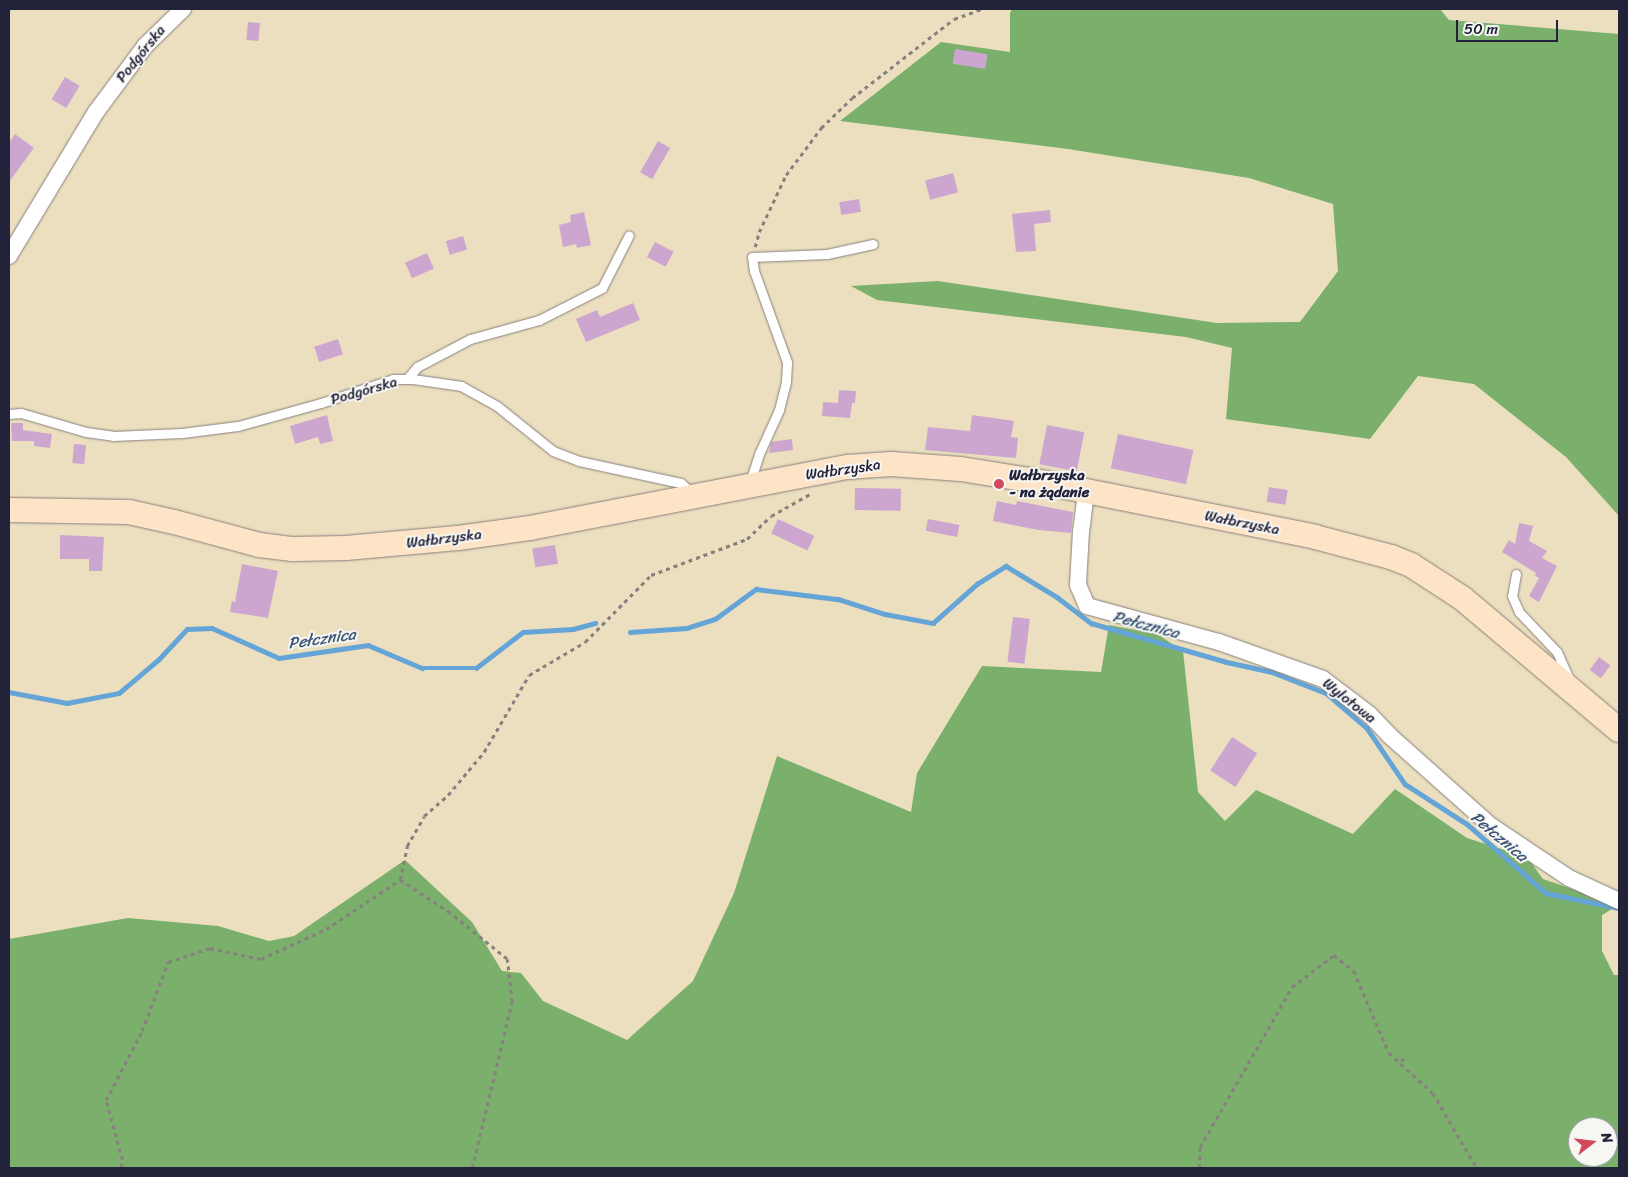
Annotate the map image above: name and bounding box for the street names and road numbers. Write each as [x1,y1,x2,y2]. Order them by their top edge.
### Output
street label: Podgórska [112,22,170,86]
street label: Podgórska [329,373,399,409]
street label: Wałbrzyska [804,456,882,484]
street label: Wałbrzyska [1203,507,1281,539]
street label: Wałbrzyska [405,525,483,553]
street label: Wylotowa [1319,675,1379,727]

